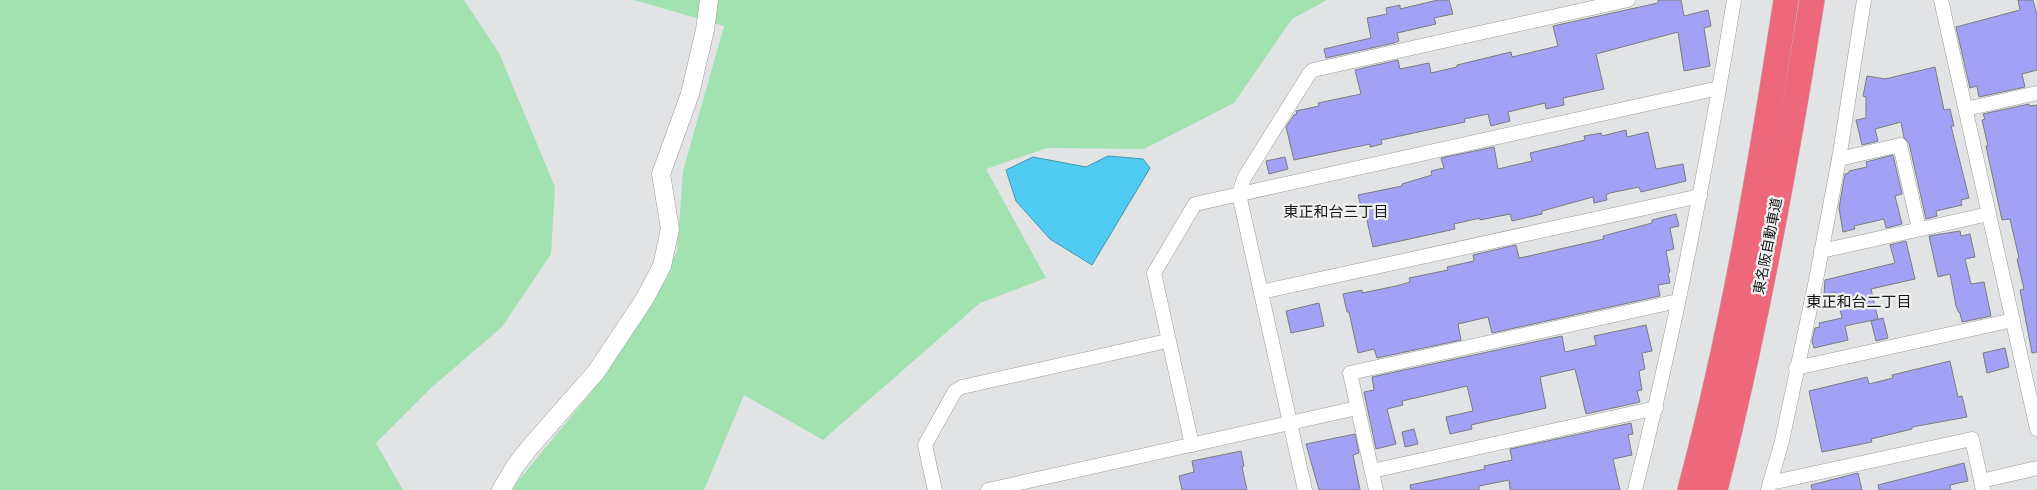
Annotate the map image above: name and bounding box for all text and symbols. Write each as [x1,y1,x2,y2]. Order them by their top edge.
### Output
street label: 東名阪自動車道 [1750,196,1786,296]
district label: 東正和台三丁目 [1283,203,1389,221]
district label: 東正和台二丁目 [1806,293,1912,311]

